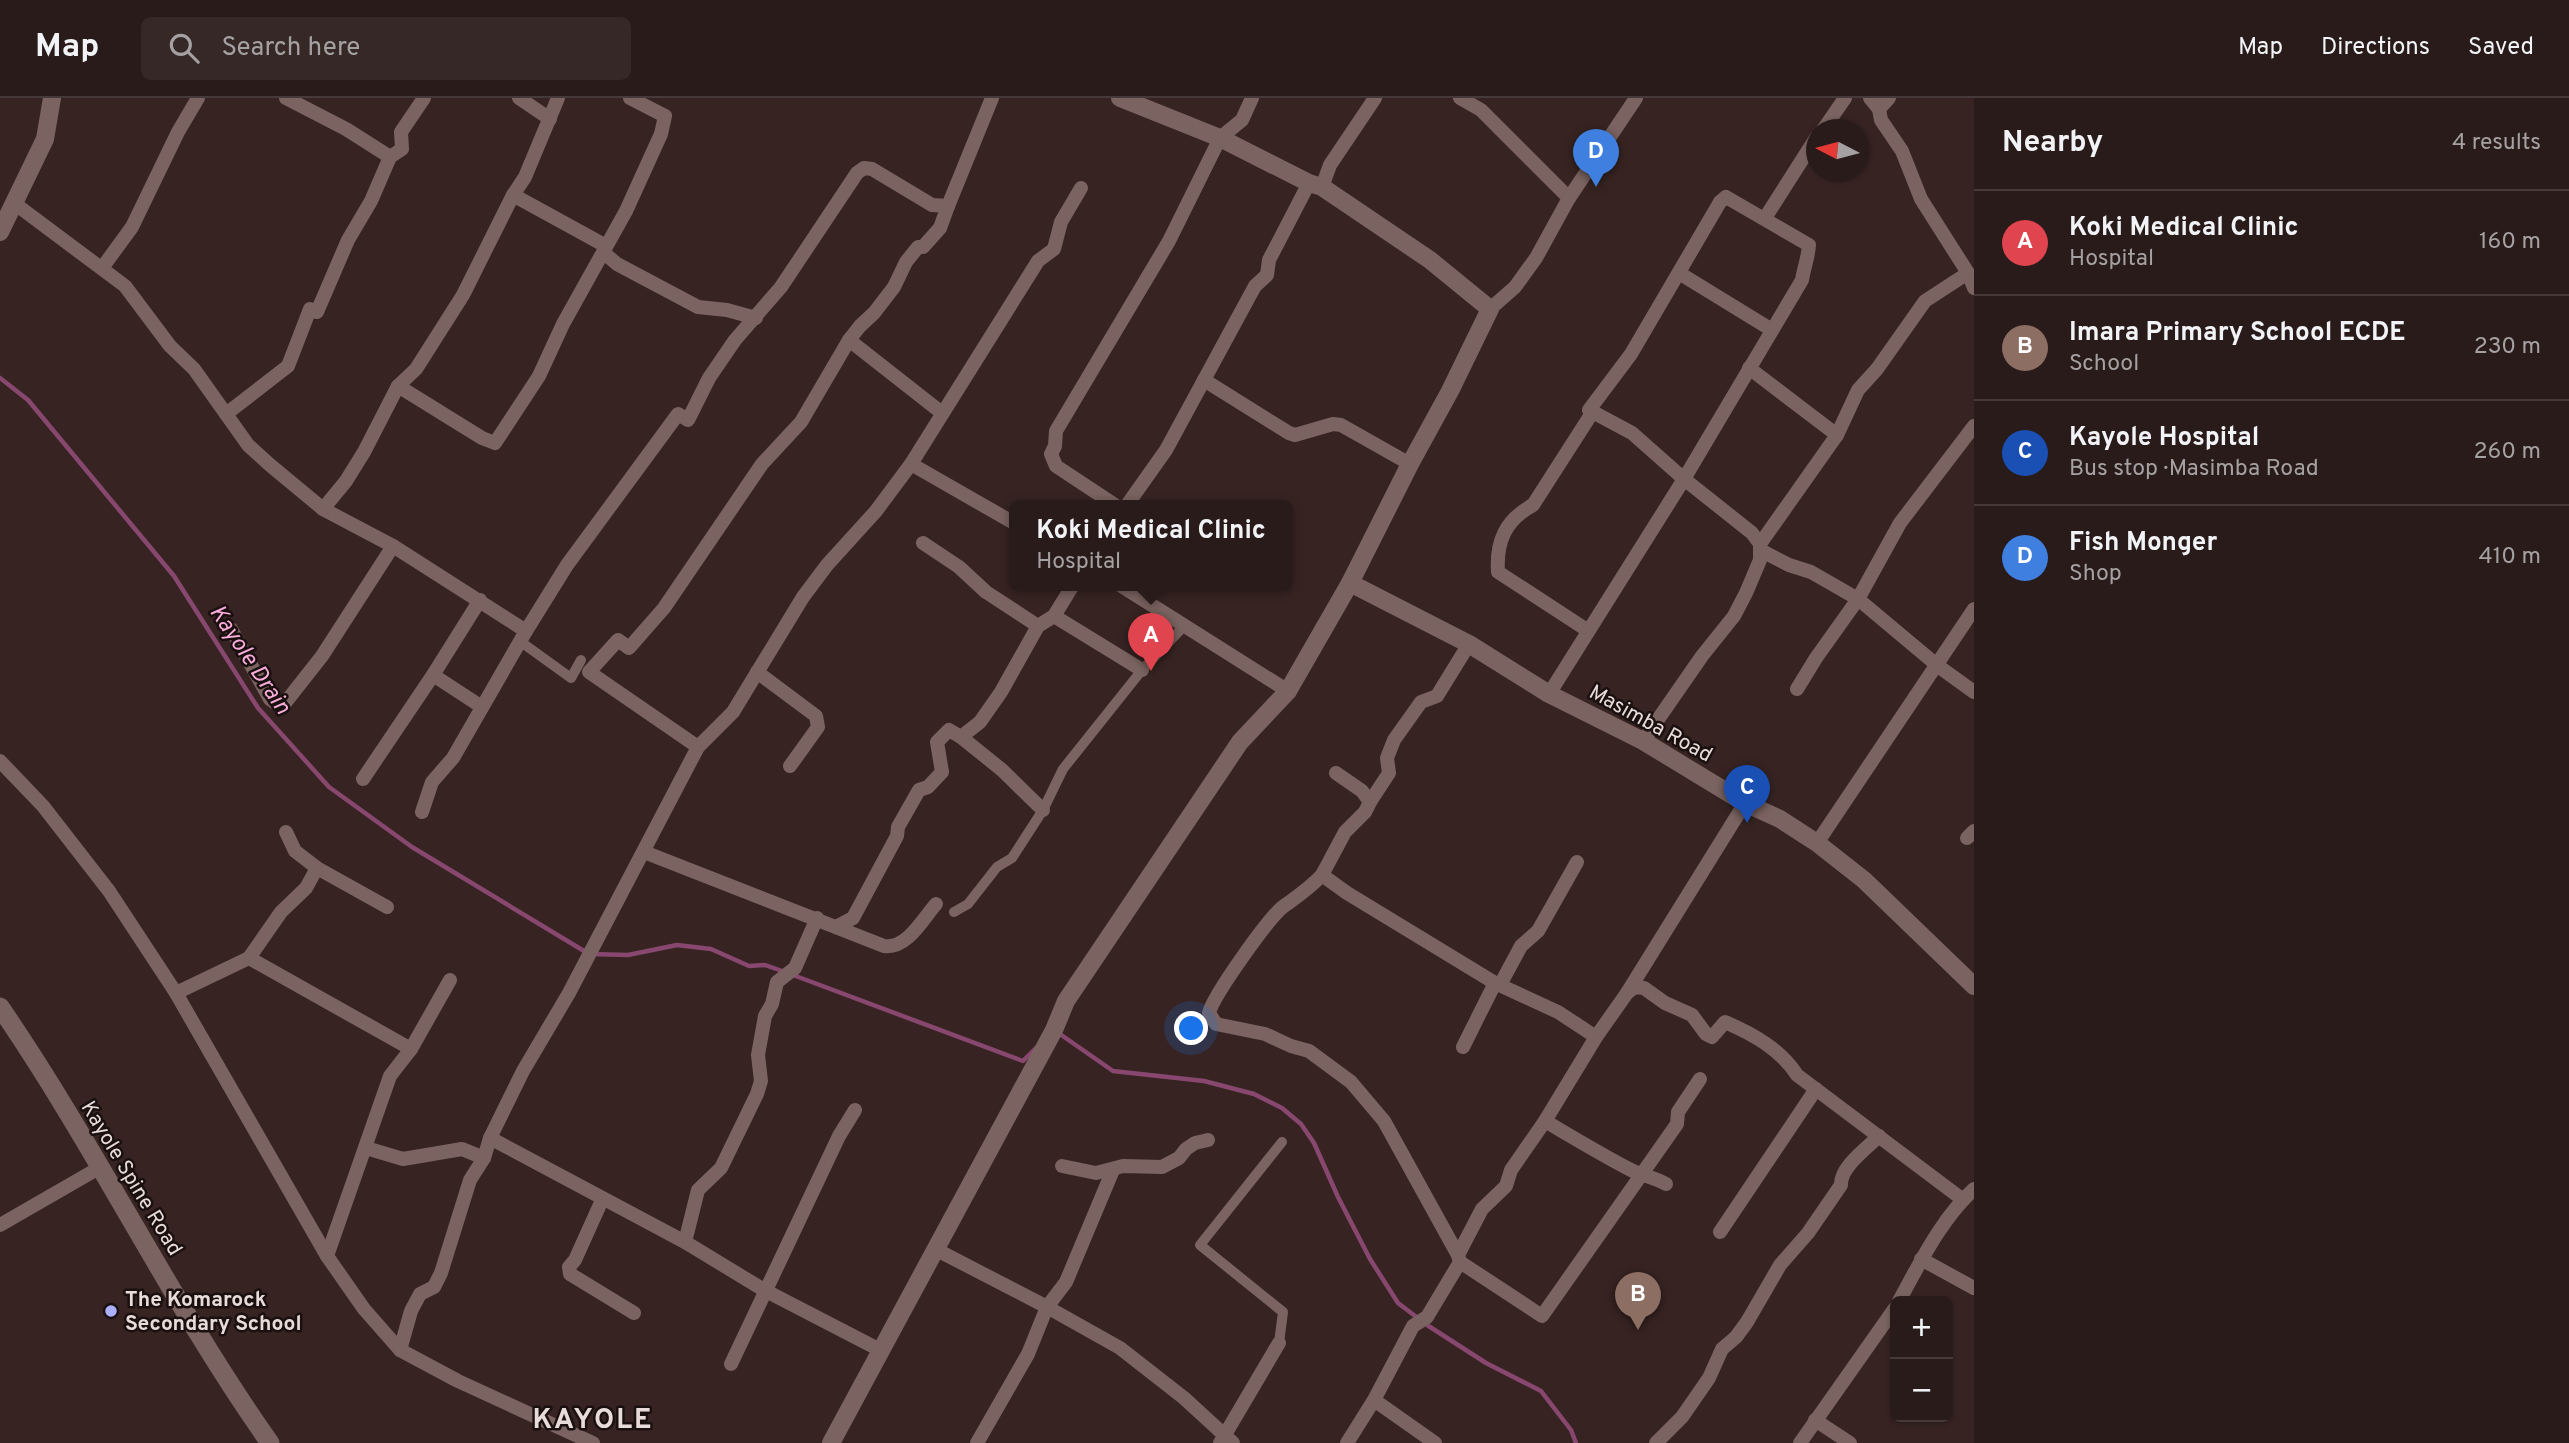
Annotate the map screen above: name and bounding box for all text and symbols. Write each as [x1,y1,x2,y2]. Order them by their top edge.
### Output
search box [141,17,631,80]
text: Map [35,27,99,69]
icon: search [165,29,203,67]
text: Search here [221,32,360,65]
text: Map [2238,33,2283,63]
text: Directions [2321,33,2430,63]
text: Saved [2468,33,2534,63]
north arrow [1806,119,1869,182]
text: Nearby [2002,125,2103,162]
pin: D [1573,129,1619,187]
text: 4 results [2452,129,2541,158]
text: Koki Medical Clinic [2069,212,2299,245]
text: A [2017,228,2033,257]
text: 160 m [2479,228,2541,257]
text: Hospital [2069,245,2154,274]
text: Imara Primary School ECDE [2069,317,2405,350]
text: B [2017,333,2033,362]
text: 230 m [2474,333,2541,362]
text: School [2069,350,2139,379]
text: Kayole Hospital [2069,422,2259,455]
text: C [2018,438,2032,467]
text: 260 m [2474,438,2541,467]
text: Bus stop · Masimba Road [2069,455,2319,484]
popup [1009,500,1293,591]
text: Koki Medical Clinic [1036,515,1266,548]
text: Fish Monger [2069,527,2217,560]
text: D [2017,543,2033,572]
text: 410 m [2478,543,2541,572]
text: Hospital [1036,548,1121,577]
text: Shop [2069,560,2122,589]
water label: Kayole Drain [202,600,296,721]
pin: A [1128,613,1174,671]
street label: Masimba Road [1584,679,1717,769]
pin: C [1724,765,1770,823]
your location [1174,1011,1208,1045]
street label: Kayole Spine Road [74,1096,188,1261]
pin: B [1615,1272,1661,1330]
place label: The Komarock Secondary School [125,1287,302,1338]
map controls [1890,1296,1953,1422]
button: + [1890,1296,1953,1359]
marker: The Komarock Secondary School [103,1303,119,1319]
button: − [1890,1359,1953,1422]
district label: KAYOLE [532,1403,654,1439]

